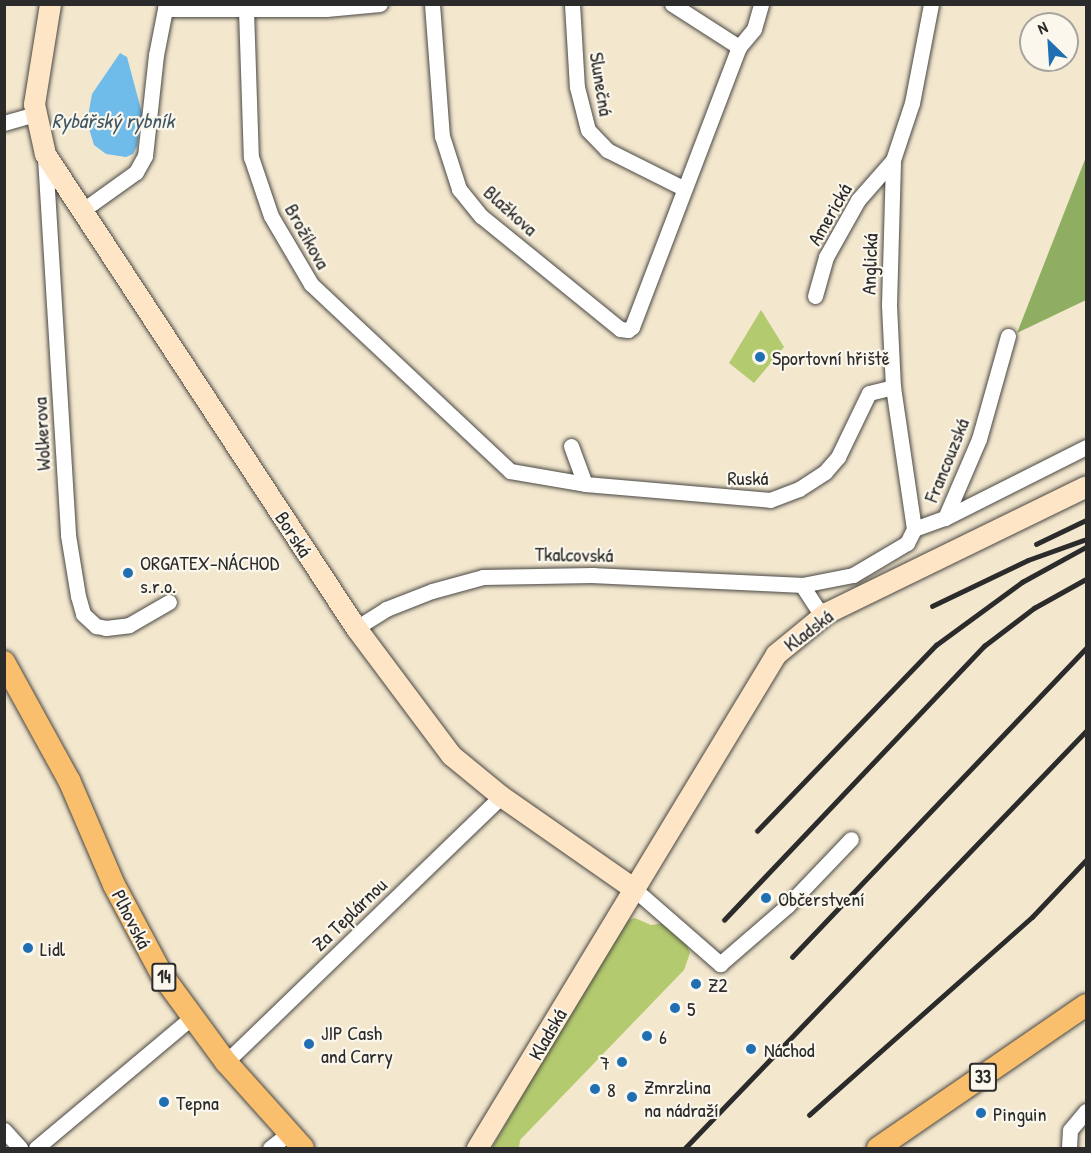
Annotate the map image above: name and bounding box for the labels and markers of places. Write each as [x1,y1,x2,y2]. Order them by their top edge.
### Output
place label: Sportovní hřiště [772,345,890,369]
marker: Sportovní hřiště [753,350,767,364]
place label: ORGATEX-NÁCHOD s.r.o. [140,550,279,597]
marker: ORGATEX-NÁCHOD s.r.o. [121,566,135,580]
place label: Občerstvení [778,886,865,910]
marker: Občerstvení [759,891,773,905]
place label: Lidl [40,936,65,960]
marker: Lidl [21,941,35,955]
place label: Z2 [708,972,727,996]
marker: Z2 [689,977,703,991]
place label: 5 [687,996,695,1020]
marker: 5 [668,1001,682,1015]
place label: JIP Cash and Carry [321,1020,393,1067]
place label: 6 [659,1024,667,1048]
marker: 6 [640,1029,654,1043]
marker: JIP Cash and Carry [302,1037,316,1051]
place label: Náchod [764,1037,814,1061]
marker: Náchod [742,1040,760,1058]
place label: 7 [600,1050,610,1074]
marker: 7 [615,1055,629,1069]
place label: Zmrzlina na nádraží [644,1074,719,1121]
place label: 8 [607,1077,616,1101]
marker: 8 [588,1082,602,1096]
place label: Tepna [176,1090,219,1114]
marker: Zmrzlina na nádraží [625,1090,639,1104]
marker: Tepna [157,1095,171,1109]
place label: Pinguin [993,1101,1047,1125]
marker: Pinguin [974,1106,988,1120]

